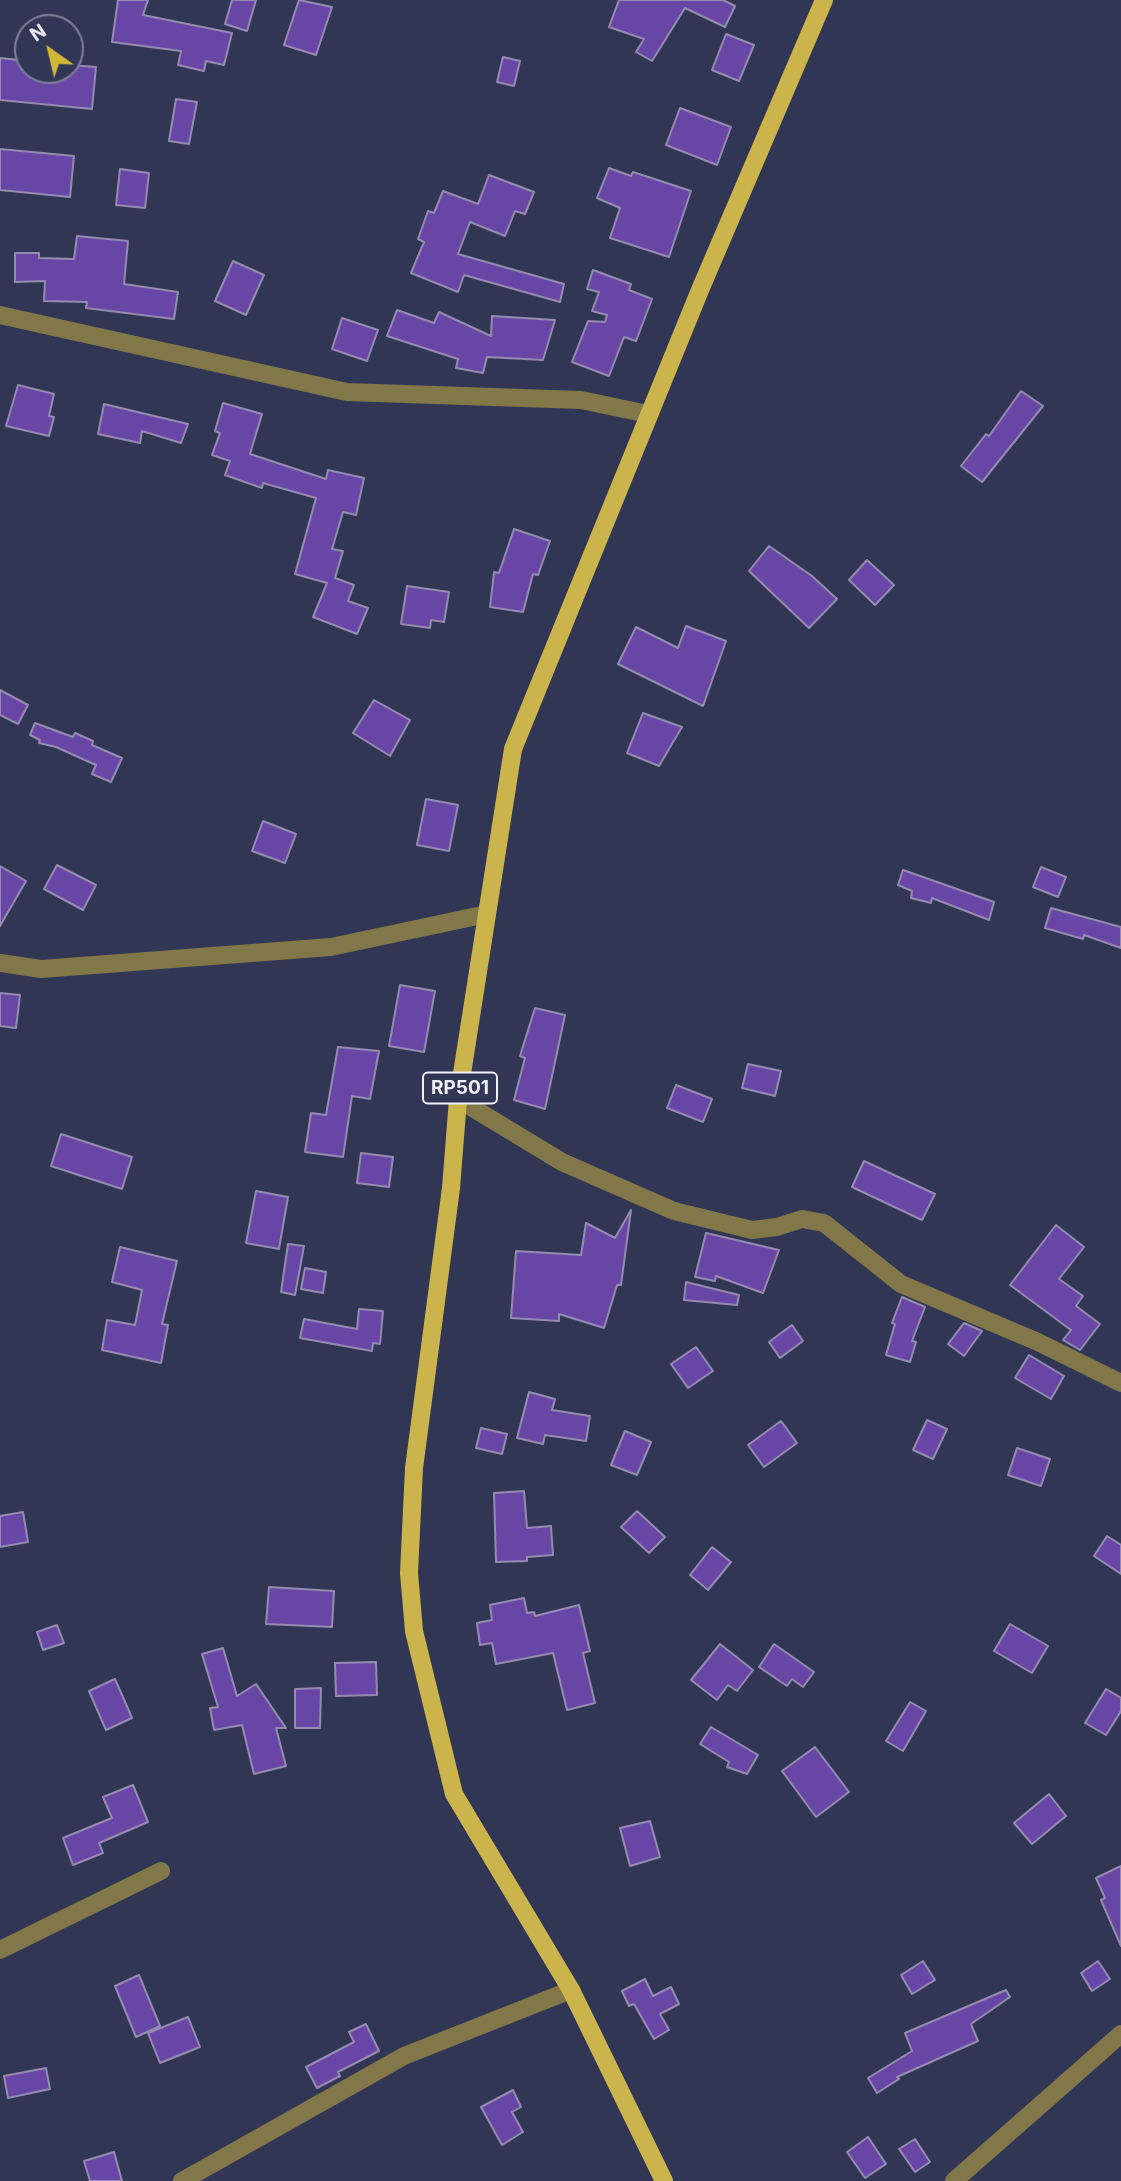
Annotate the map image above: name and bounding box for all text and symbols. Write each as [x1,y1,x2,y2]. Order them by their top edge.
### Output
north arrow [14,14,84,84]
text: N [26,19,51,46]
road number: RP501 [423,1072,497,1104]

